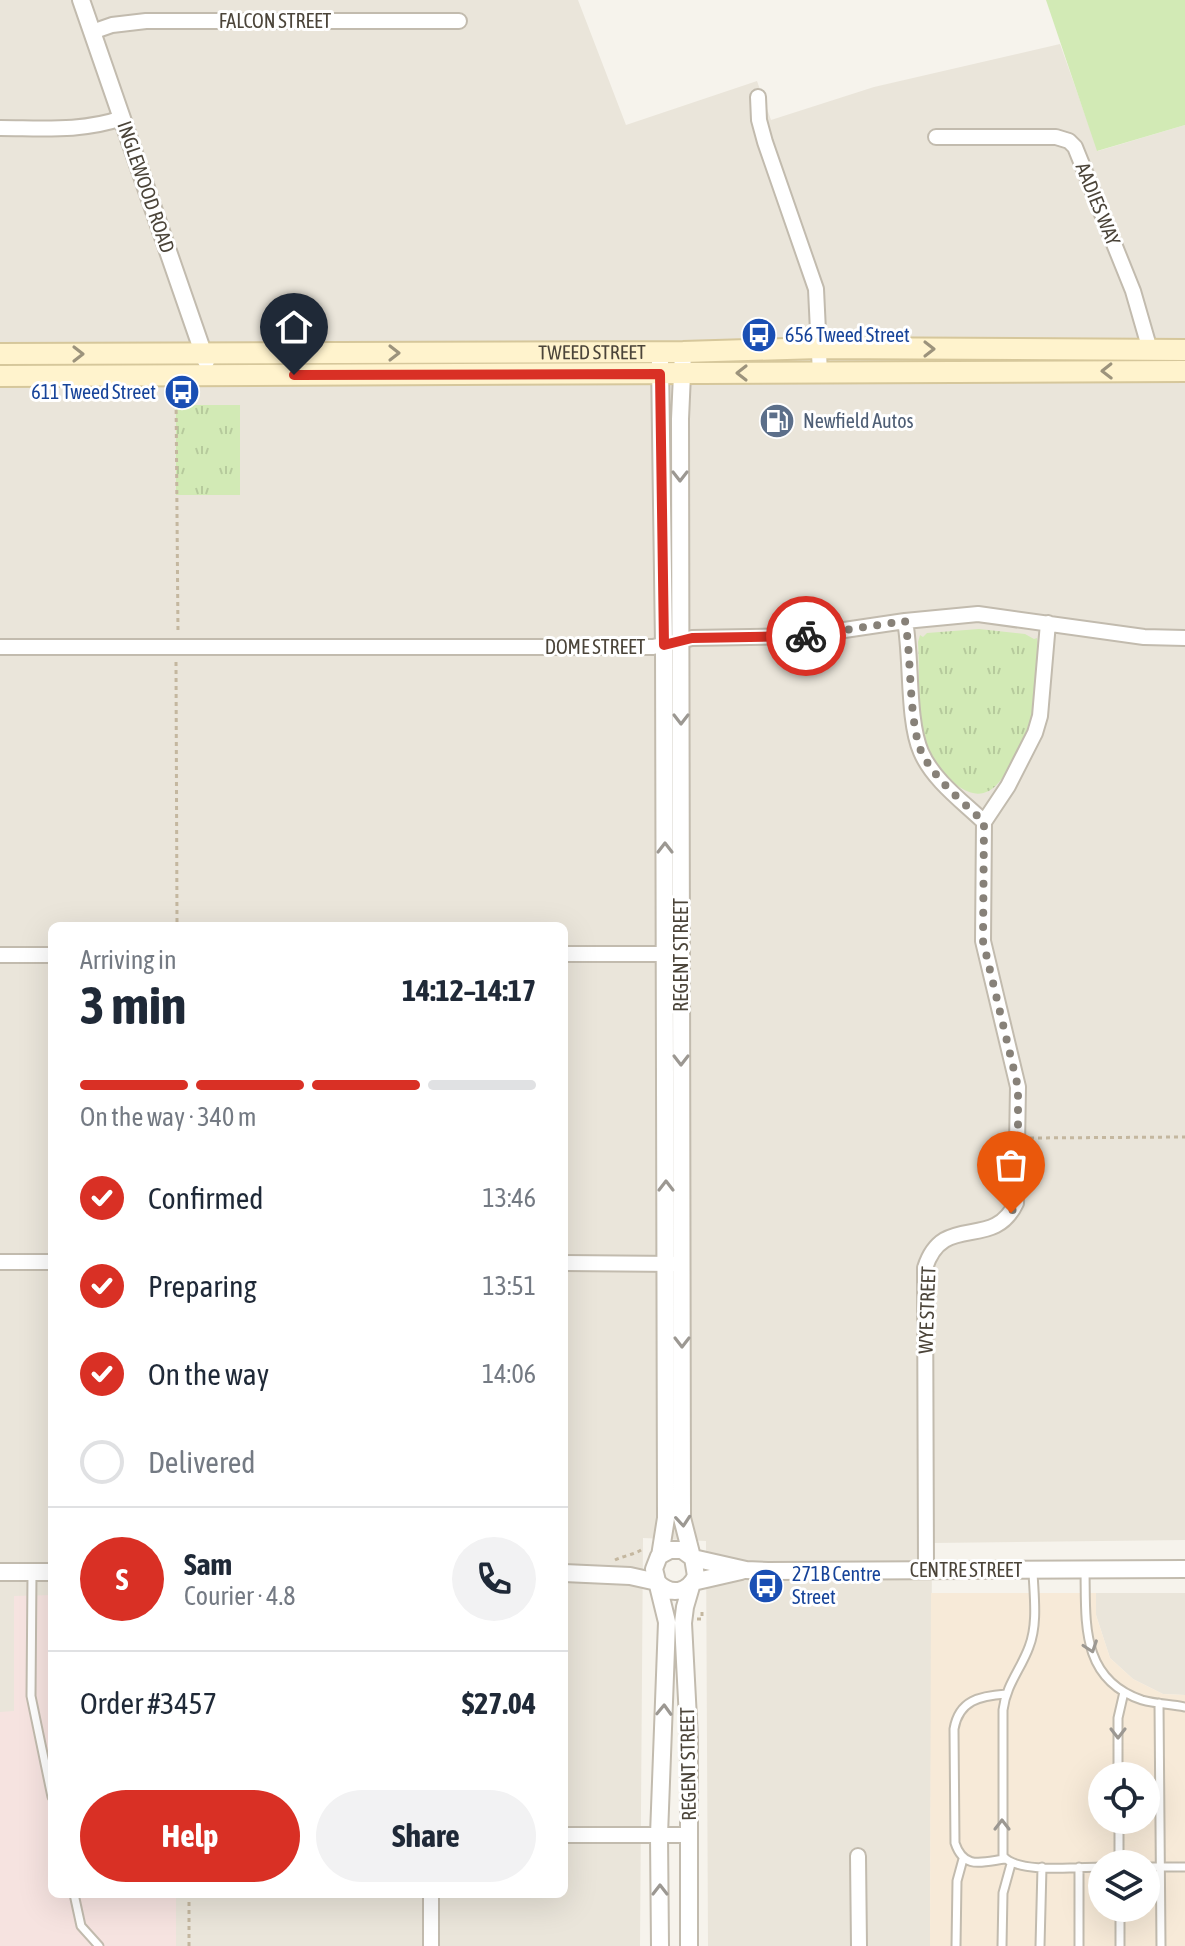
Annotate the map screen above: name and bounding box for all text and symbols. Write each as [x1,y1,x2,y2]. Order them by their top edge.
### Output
street label: FALCON STREET [219,9,332,32]
street label: INGLEWOOD ROAD [113,118,180,256]
street label: AADIES WAY [1071,159,1126,249]
pin [260,293,328,375]
icon: home [272,305,316,349]
bus stop icon: 656 Tweed Street [740,316,778,354]
place label: 656 Tweed Street [785,323,910,346]
street label: TWEED STREET [538,340,646,363]
one-way arrow [923,340,936,358]
one-way arrow [388,344,401,362]
one-way arrow [72,345,85,363]
one-way arrow [1100,362,1113,380]
one-way arrow [735,364,748,382]
bus stop icon: 611 Tweed Street [163,373,201,411]
place label: 611 Tweed Street [31,380,156,403]
fuel station icon: Newfield Autos [758,402,796,440]
place label: Newfield Autos [803,409,914,432]
one-way arrow [671,470,689,483]
courier [766,596,846,676]
icon: bike [784,614,828,658]
street label: DOME STREET [545,635,645,658]
one-way arrow [672,713,690,726]
one-way arrow [656,841,674,854]
street label: REGENT STREET [669,898,692,1012]
text: Arriving in [80,945,177,975]
text: 14:12–14:17 [402,973,536,1007]
text: 3 min [80,975,186,1035]
one-way arrow [672,1054,690,1067]
text: On the way · 340 m [80,1102,257,1132]
pin [977,1131,1045,1213]
icon: bag [989,1143,1033,1187]
icon: check [80,1176,124,1220]
one-way arrow [657,1179,675,1192]
text: Confirmed [148,1181,263,1215]
text: 13:46 [482,1183,536,1213]
icon: check [80,1264,124,1308]
street label: WYE STREET [913,1266,940,1354]
text: Preparing [148,1269,257,1303]
text: 13:51 [482,1271,536,1301]
one-way arrow [673,1336,691,1349]
icon: check [80,1352,124,1396]
text: On the way [148,1357,269,1391]
text: 14:06 [482,1359,536,1389]
text: Delivered [148,1445,256,1479]
one-way arrow [674,1515,691,1528]
button: phone [452,1537,536,1621]
text: Sam [184,1547,232,1581]
street label: CENTRE STREET [910,1558,1022,1581]
text: S [116,1562,128,1596]
place label: 271B Centre Street [792,1562,881,1608]
bus stop icon: 271B Centre Street [747,1567,785,1605]
text: Courier · 4.8 [184,1581,295,1611]
one-way arrow [1082,1639,1098,1653]
text: Order #3457 [80,1686,217,1720]
text: $27.04 [462,1686,536,1720]
one-way arrow [655,1703,672,1716]
street label: REGENT STREET [675,1707,700,1821]
one-way arrow [1109,1727,1127,1740]
map controls [1088,1762,1160,1922]
button: locate [1088,1762,1160,1834]
button: Help [80,1790,300,1882]
button: Share [316,1790,536,1882]
one-way arrow [993,1818,1011,1831]
button: layers [1088,1850,1160,1922]
one-way arrow [651,1883,668,1896]

